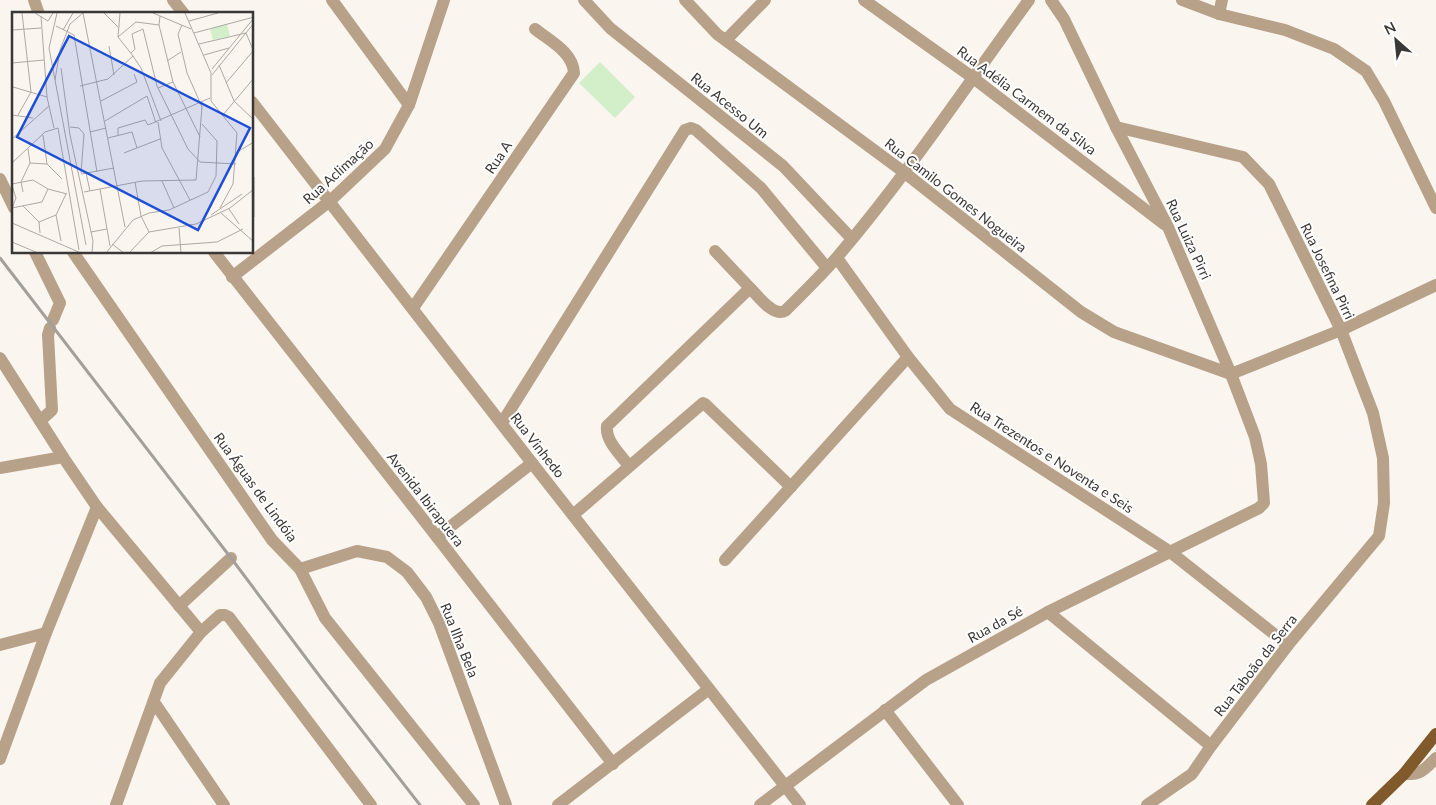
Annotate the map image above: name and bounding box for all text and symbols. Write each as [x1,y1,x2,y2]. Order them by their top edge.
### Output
inset map [12,12,254,254]
north arrow [1371,15,1421,65]
text: N [1381,18,1399,38]
street label: Rua Adélia Carmem da Silva [954,42,1100,158]
street label: Rua Acesso Um [688,69,772,141]
street label: Rua Camilo Gomes Nogueira [882,134,1030,256]
street label: Rua Aclimação [299,135,377,207]
street label: Rua A [481,137,515,177]
street label: Rua Luiza Pirri [1163,196,1215,282]
street label: Rua Josefina Pirri [1297,220,1359,322]
street label: Rua Trezentos e Noventa e Seis [967,398,1137,516]
street label: Rua Vinhedo [507,409,569,481]
street label: Rua Águas de Lindóia [211,429,301,545]
street label: Avenida Ibirapuera [384,449,468,550]
street label: Rua Ilha Bela [437,600,483,680]
street label: Rua da Sé [965,602,1025,646]
street label: Rua Taboão da Serra [1210,611,1300,719]

